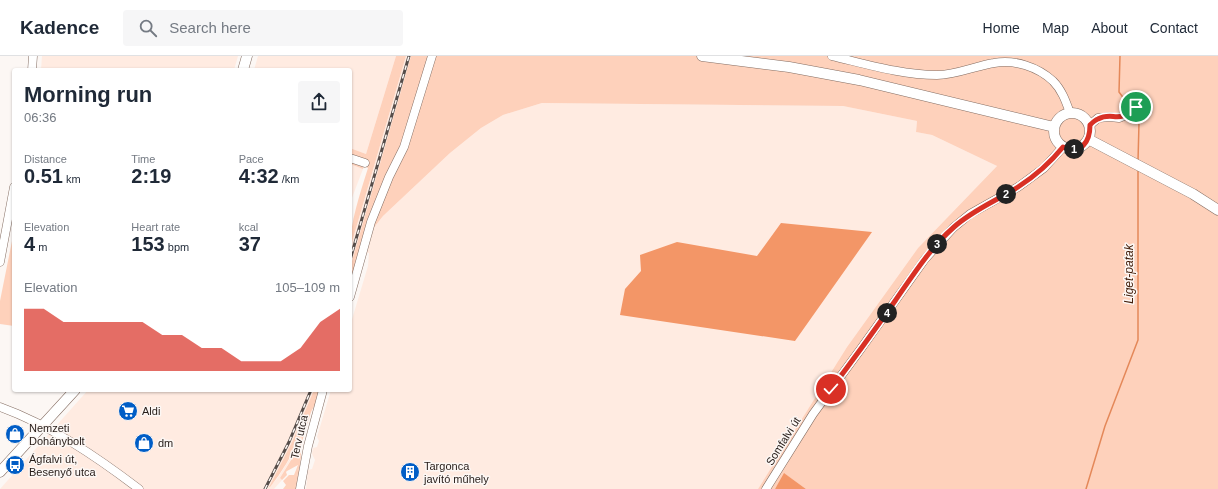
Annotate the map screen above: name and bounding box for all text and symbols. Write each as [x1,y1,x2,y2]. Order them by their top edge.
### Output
search box [123,10,403,46]
text: Kadence [20,17,99,38]
icon: search [137,17,159,39]
text: Search here [169,19,251,36]
text: Home [983,20,1020,36]
text: Map [1042,20,1069,36]
text: About [1091,20,1128,36]
text: Contact [1150,20,1198,36]
button: share [298,81,340,123]
text: Morning run [24,82,152,107]
pin [1119,90,1153,124]
icon: arrive [1125,96,1147,118]
text: 06:36 [24,110,57,125]
pin: 1 [1064,139,1084,159]
text: 1 [1071,143,1077,155]
text: Distance [24,153,67,165]
text: Time [131,153,155,165]
text: Pace [239,153,264,165]
text: 0.51 [24,165,63,187]
text: 2:19 [131,165,171,187]
text: 4:32 [239,165,279,187]
text: km [63,173,81,185]
text: /km [279,173,299,185]
pin: 2 [996,184,1016,204]
text: 2 [1003,188,1009,200]
text: Elevation [24,221,69,233]
text: Heart rate [131,221,180,233]
text: kcal [239,221,258,233]
text: 4 [24,233,35,255]
text: 153 [131,233,165,255]
text: 37 [239,233,261,255]
pin: 3 [927,234,947,254]
text: 3 [934,238,940,250]
text: m [35,241,47,253]
text: bpm [165,241,189,253]
water label: Liget-patak [1122,243,1136,304]
text: Elevation [24,280,77,295]
text: 105–109 m [275,280,340,295]
pin: 4 [877,303,897,323]
text: 4 [884,307,890,319]
pin [814,372,848,406]
icon: check [820,378,842,400]
supermarket icon: Aldi [117,400,139,422]
place label: Aldi [142,405,160,417]
street label: Terv utca [288,413,310,460]
street label: Somfalvi út [763,415,803,467]
place label: Nemzeti Dohánybolt [29,422,85,447]
shop icon: Nemzeti Dohánybolt [4,423,26,445]
shop icon: dm [133,432,155,454]
place label: dm [158,437,173,449]
place label: Ágfalvi út, Besenyő utca [29,453,97,478]
bus stop icon: Ágfalvi út, Besenyő utca [4,454,26,476]
place label: Targonca javító műhely [423,460,489,485]
building icon: Targonca javító műhely [399,461,421,483]

